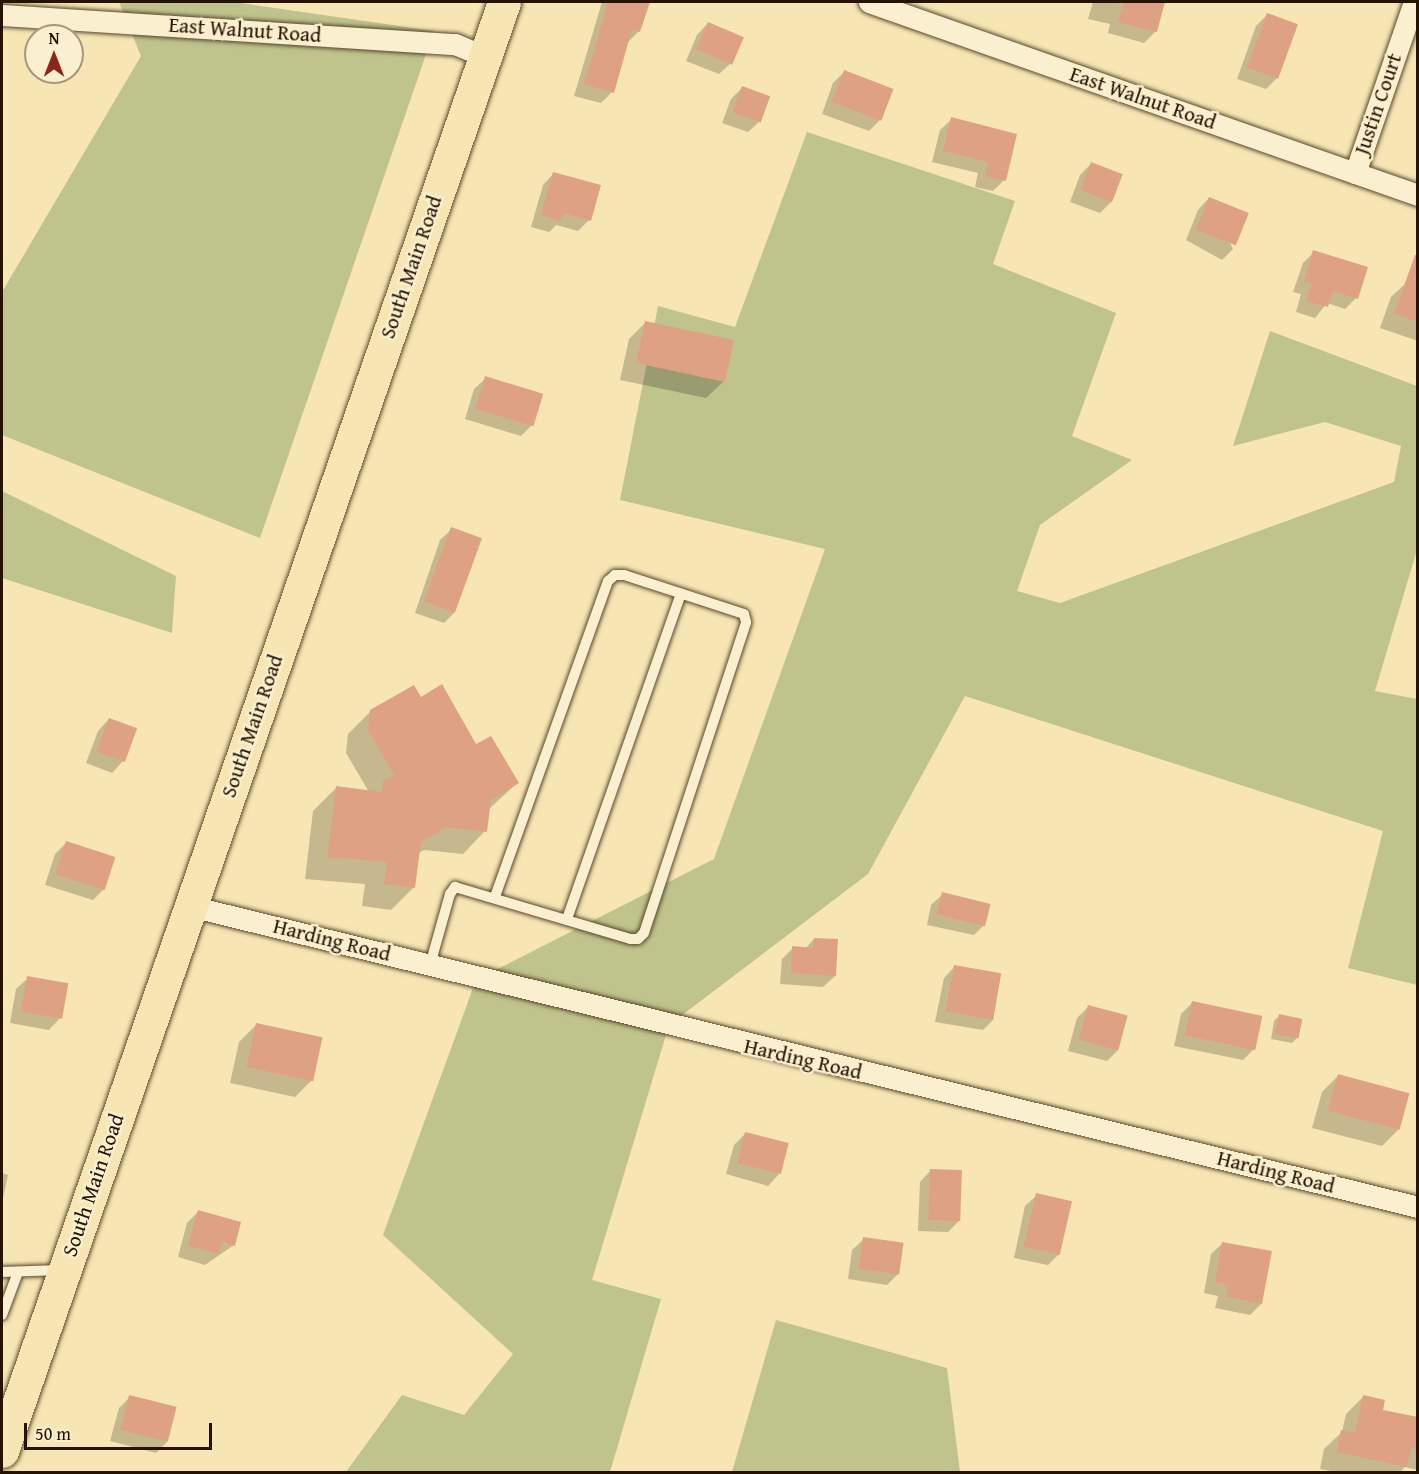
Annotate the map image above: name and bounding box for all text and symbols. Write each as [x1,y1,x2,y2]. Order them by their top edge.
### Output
street label: East Walnut Road [168,12,322,48]
north arrow [24,24,84,84]
text: N [49,26,59,50]
street label: Justin Court [1349,50,1407,158]
street label: East Walnut Road [1067,61,1219,135]
street label: South Main Road [375,192,447,342]
street label: South Main Road [216,651,288,801]
street label: Harding Road [271,913,393,967]
street label: Harding Road [742,1033,864,1085]
street label: South Main Road [57,1110,129,1260]
street label: Harding Road [1215,1145,1337,1199]
scale bar [27,1411,214,1449]
text: 50 m [35,1420,71,1447]

